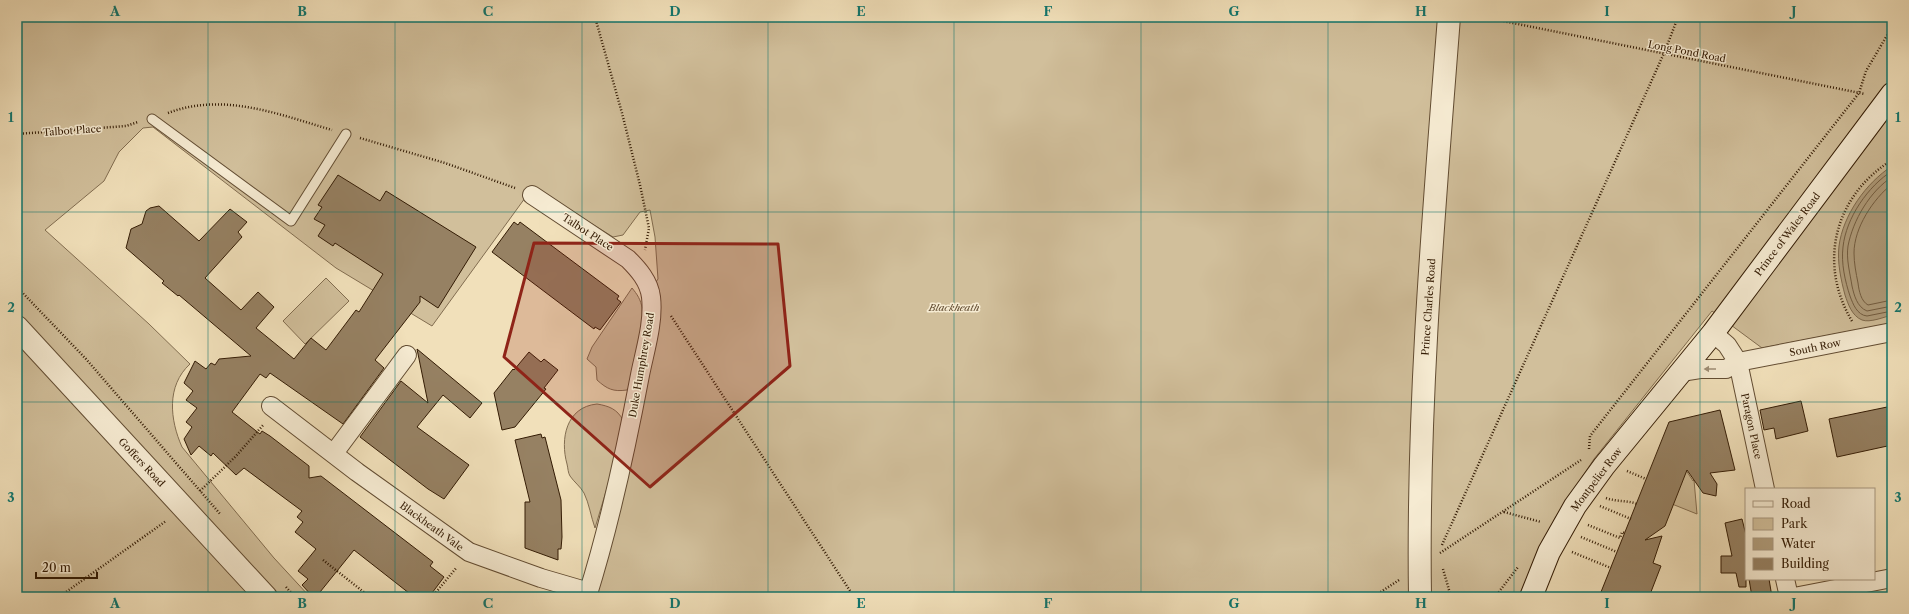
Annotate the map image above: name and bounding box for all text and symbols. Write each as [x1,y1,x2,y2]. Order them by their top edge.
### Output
text: A [109,3,121,19]
text: B [297,3,307,19]
text: C [483,3,493,19]
text: D [669,3,681,19]
text: E [856,3,866,19]
text: F [1044,3,1053,19]
text: G [1228,3,1240,19]
text: H [1415,3,1427,19]
text: I [1604,3,1610,19]
text: J [1789,3,1797,19]
street label: Long Pond Road [1647,38,1727,65]
text: 1 [8,109,14,125]
text: 1 [1895,109,1901,125]
street label: Talbot Place [42,122,102,139]
street label: Prince of Wales Road [1752,190,1823,279]
street label: Talbot Place [560,211,616,254]
street label: Prince Charles Road [1419,258,1438,356]
text: 2 [7,299,15,315]
text: 2 [1894,299,1902,315]
park label: Blackheath [928,301,980,314]
street label: Duke Humphrey Road [626,312,657,419]
street label: South Row [1788,336,1843,359]
one-way arrow [1703,366,1716,372]
street label: Paragon Place [1738,392,1765,461]
street label: Goffers Road [116,435,168,490]
street label: Montpelier Row [1568,444,1625,514]
legend [1745,488,1875,580]
text: 3 [7,489,15,505]
text: 3 [1894,489,1902,505]
text: Road [1781,496,1811,511]
street label: Blackheath Vale [397,499,466,554]
text: Park [1781,516,1808,531]
text: Water [1780,536,1815,551]
scale bar [36,554,97,580]
text: Building [1781,556,1829,571]
text: 20 m [42,560,71,575]
text: A [109,595,121,611]
text: B [297,595,307,611]
text: C [483,595,493,611]
text: D [669,595,681,611]
text: E [856,595,866,611]
text: F [1044,595,1053,611]
text: G [1228,595,1240,611]
text: H [1415,595,1427,611]
text: I [1604,595,1610,611]
text: J [1789,595,1797,611]

